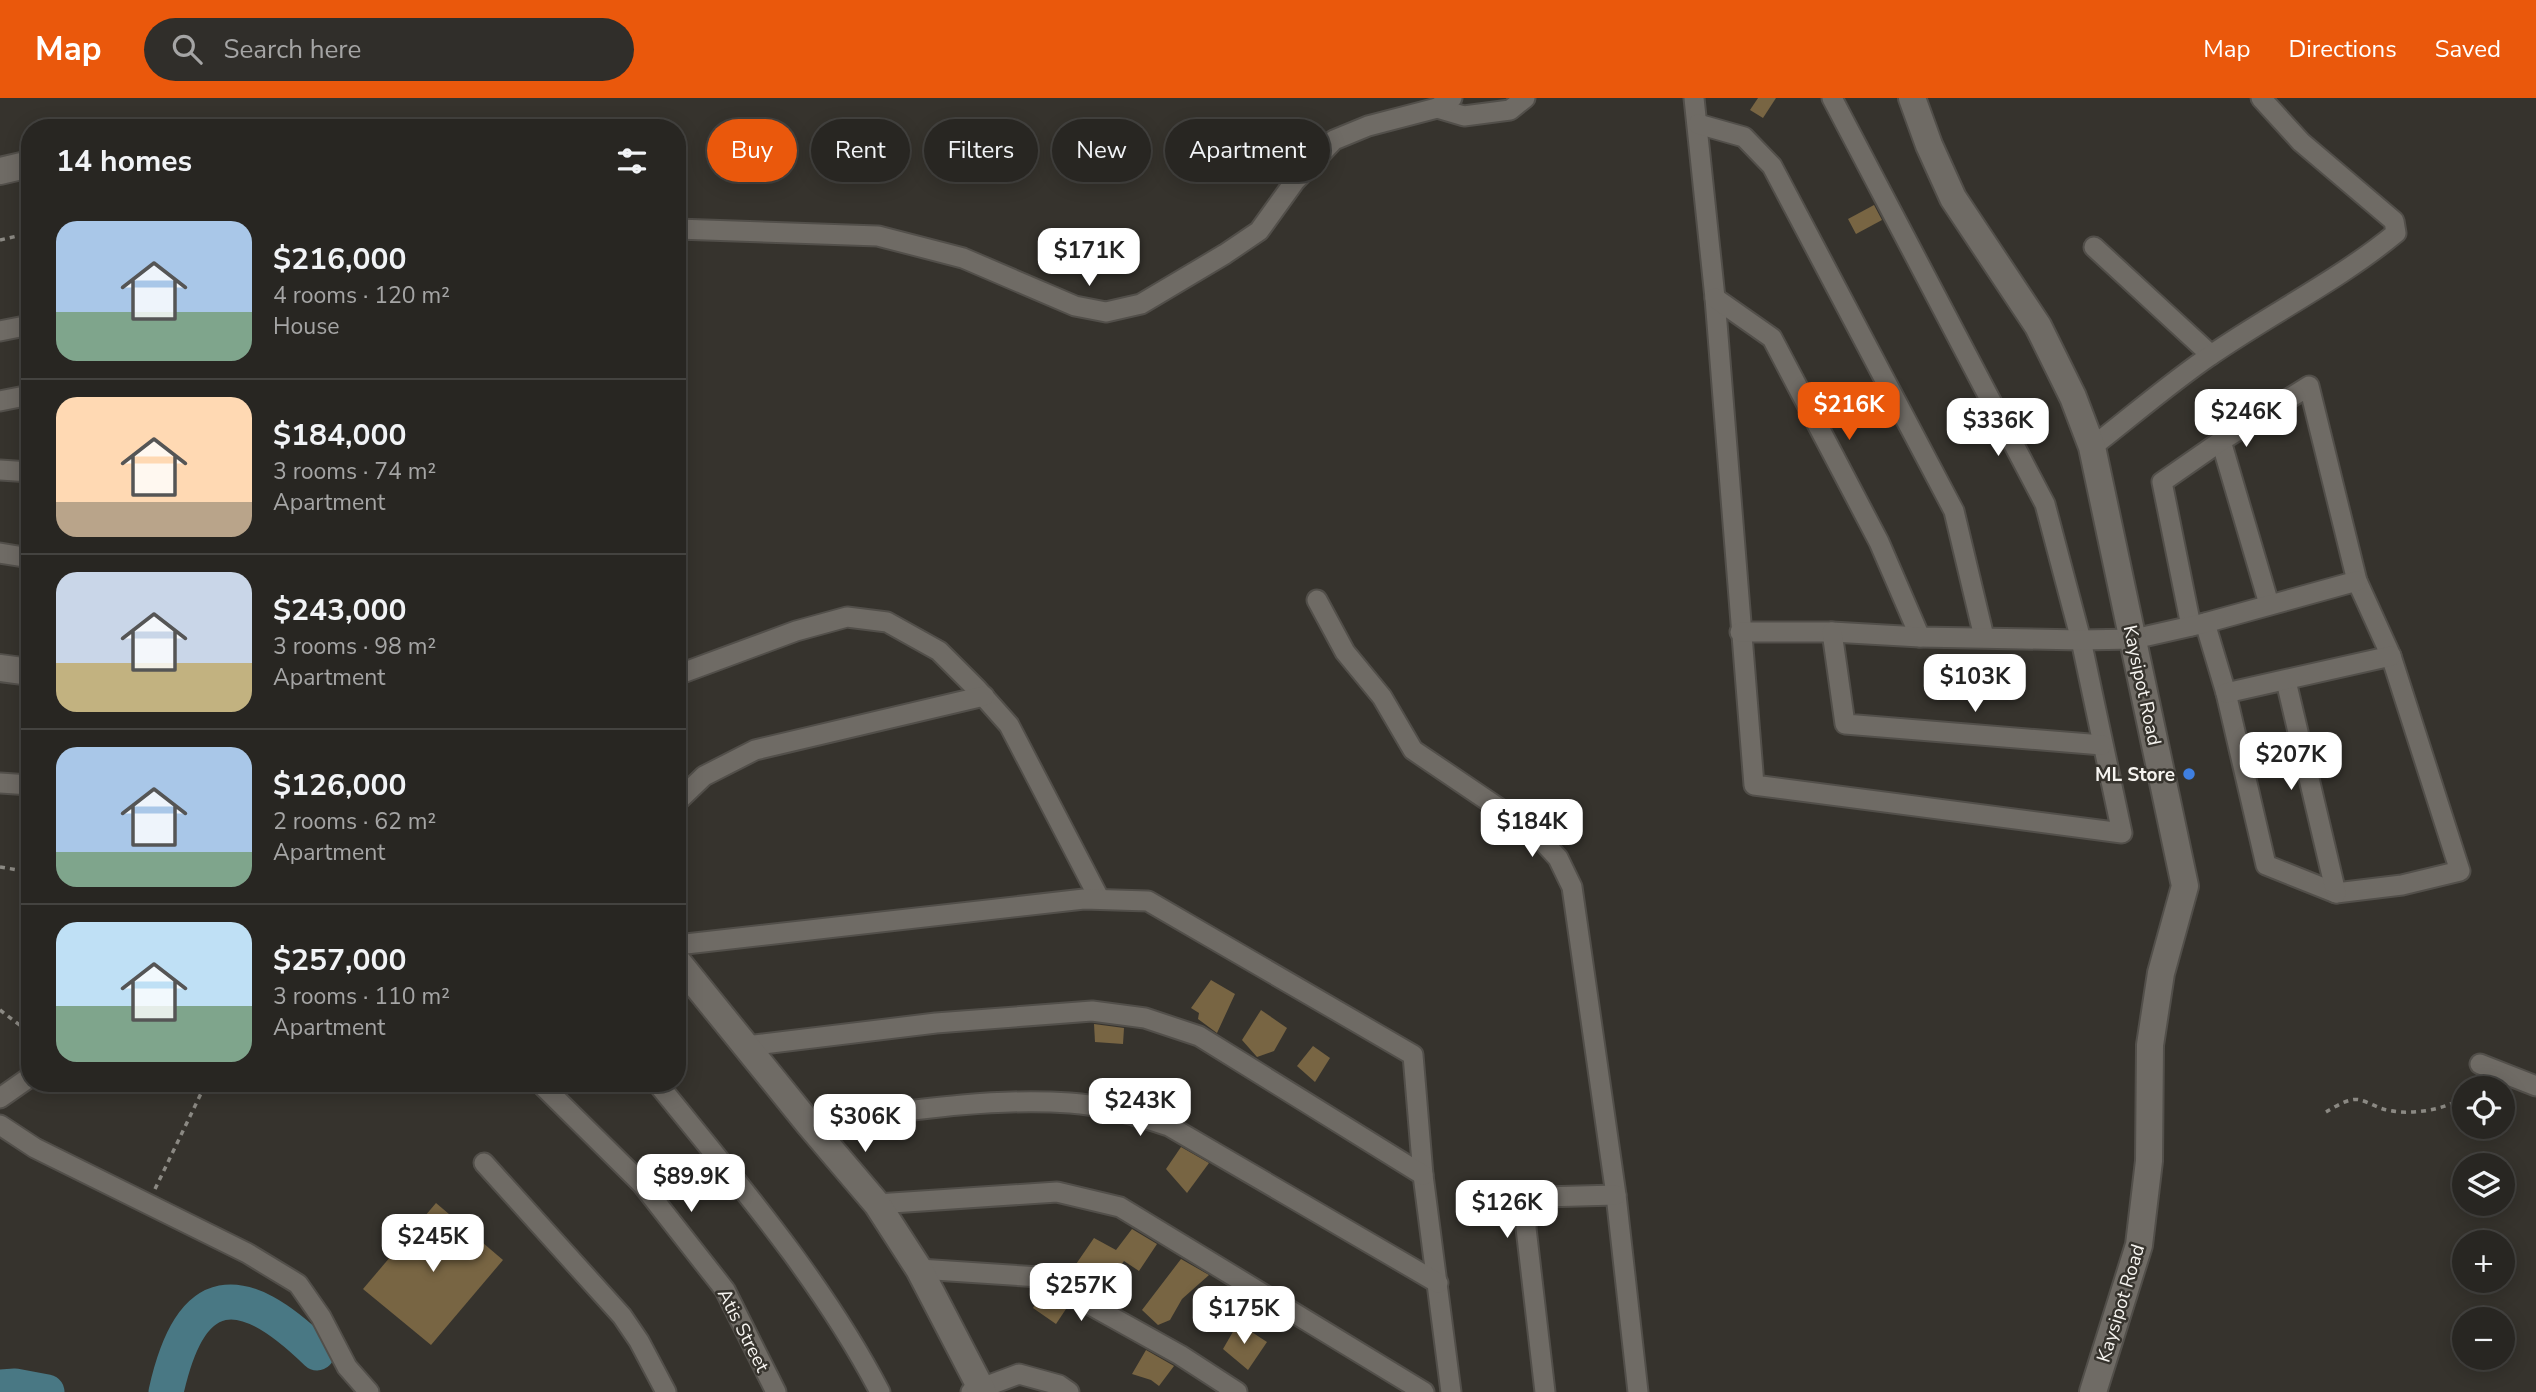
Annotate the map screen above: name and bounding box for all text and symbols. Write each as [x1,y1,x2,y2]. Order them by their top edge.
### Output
search box [144,18,634,81]
text: Map [35,27,102,72]
icon: search [168,30,206,68]
text: Search here [224,32,361,67]
text: Map [2203,33,2250,65]
text: Directions [2288,33,2397,65]
text: Saved [2435,33,2501,65]
chip: Buy [707,119,797,182]
chip: Rent [811,119,910,182]
chip: Filters [924,119,1038,182]
chip: New [1052,119,1151,182]
chip: Apartment [1165,119,1330,182]
text: 14 homes [56,141,192,182]
icon: filters [613,142,651,180]
pin: $171K [1040,228,1138,288]
text: $171K [1054,235,1124,266]
text: $216,000 [273,239,406,280]
icon: home [112,249,196,333]
text: 4 rooms · 120 m² [273,280,450,311]
text: House [273,311,340,342]
pin: $216K [1800,382,1898,442]
text: $216K [1814,389,1884,420]
pin: $246K [2197,390,2295,449]
text: $246K [2211,396,2281,427]
pin: $336K [1949,398,2047,458]
text: $336K [1963,405,2033,436]
text: $184,000 [273,415,406,456]
icon: home [112,425,196,509]
text: 3 rooms · 74 m² [273,456,436,487]
text: Apartment [273,487,385,518]
text: $243,000 [273,590,406,631]
icon: home [112,600,196,684]
street label: Kaysipot Road [2117,623,2167,748]
text: 3 rooms · 98 m² [273,631,436,662]
pin: $103K [1926,654,2024,714]
text: $103K [1940,661,2010,692]
text: Apartment [273,662,385,693]
pin: $207K [2242,732,2340,792]
text: $207K [2256,739,2326,770]
place label: ML Store [2095,762,2175,788]
text: $126,000 [273,765,406,806]
marker: ML Store [2181,766,2197,782]
icon: home [112,775,196,859]
pin: $184K [1483,800,1581,859]
text: 2 rooms · 62 m² [273,806,436,837]
text: $184K [1497,806,1567,837]
text: Apartment [273,837,385,868]
text: $257,000 [273,940,406,981]
icon: home [112,950,196,1034]
text: 3 rooms · 110 m² [273,981,450,1012]
text: Apartment [273,1012,385,1043]
map controls [2452,1076,2515,1370]
button: locate [2452,1076,2515,1139]
pin: $243K [1091,1079,1189,1138]
text: $243K [1105,1085,1175,1116]
pin: $306K [816,1094,914,1154]
text: $306K [830,1101,900,1132]
button: layers [2452,1153,2515,1216]
pin: $89.9K [634,1154,748,1214]
text: $89.9K [653,1161,729,1192]
pin: $126K [1458,1180,1556,1240]
text: $126K [1472,1187,1542,1218]
pin: $245K [384,1214,482,1274]
text: $245K [398,1221,468,1252]
button: + [2452,1230,2515,1293]
street label: Kaysipot Road [2091,1241,2151,1366]
pin: $257K [1032,1264,1130,1323]
text: $257K [1046,1270,1116,1301]
street label: Atis Street [711,1284,775,1377]
pin: $175K [1195,1286,1293,1346]
text: $175K [1209,1293,1279,1324]
button: − [2452,1307,2515,1370]

